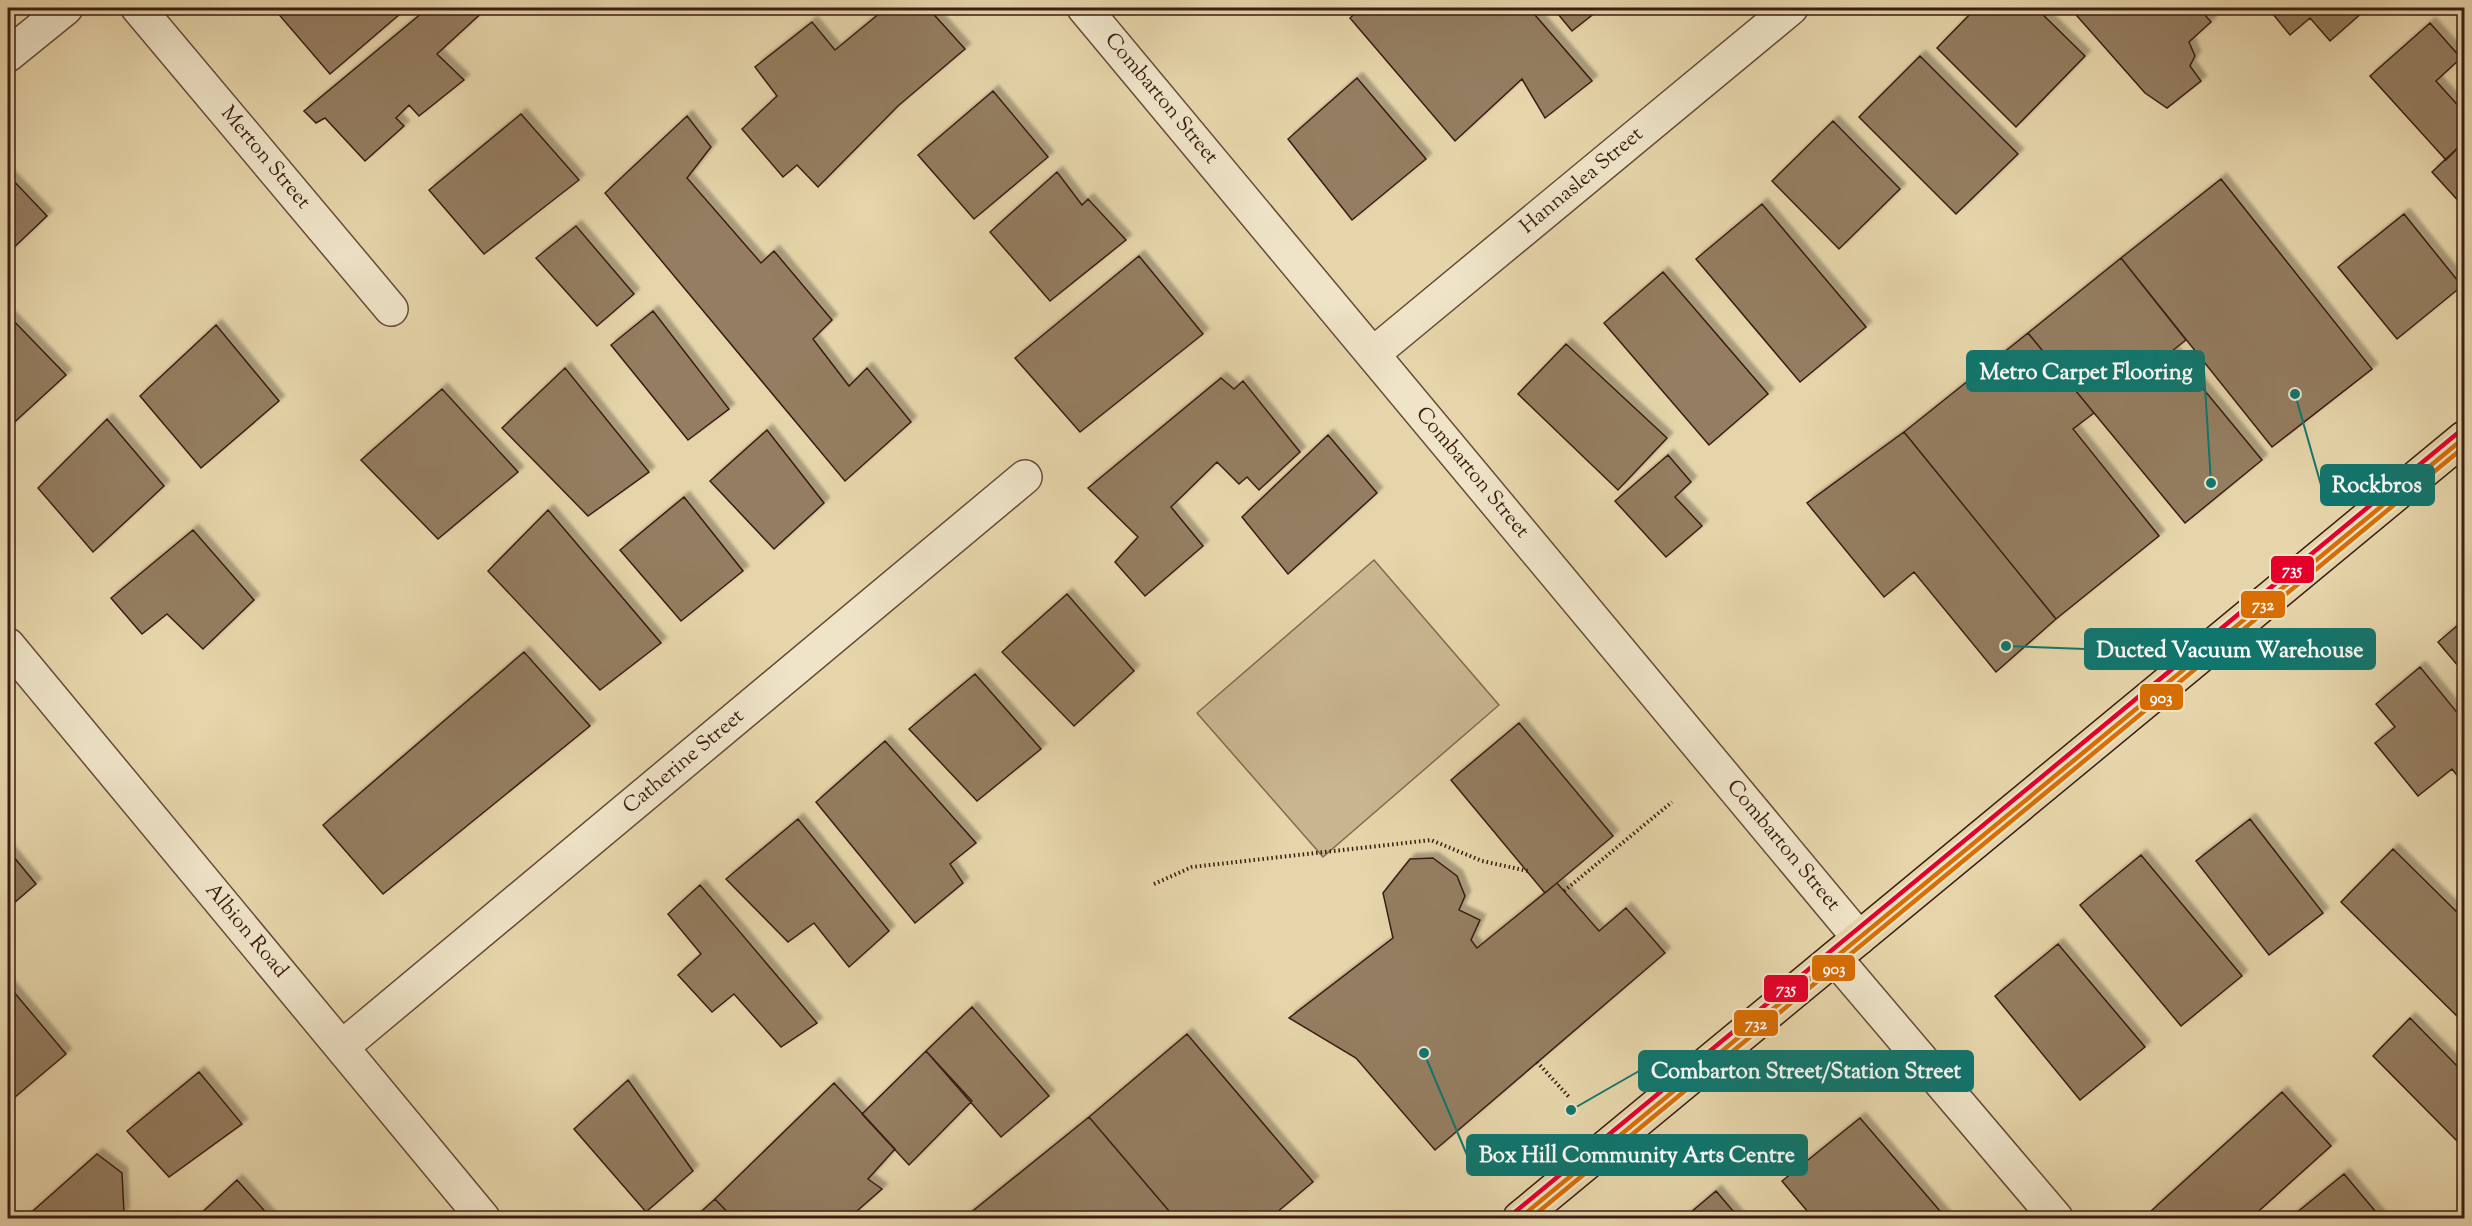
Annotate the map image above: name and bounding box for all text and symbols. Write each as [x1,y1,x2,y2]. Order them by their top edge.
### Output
street label: Combarton Street [1097,27,1225,171]
street label: Merton Street [213,100,317,216]
street label: Hannaslea Street [1514,120,1650,242]
callout: Metro Carpet Flooring [1967,351,2204,391]
text: Metro Carpet Flooring [1980,358,2193,390]
street label: Combarton Street [1408,401,1536,545]
callout: Rockbros [2321,465,2434,505]
text: Rockbros [2332,471,2422,503]
line badge: 735 [2270,555,2315,584]
text: 735 [2282,560,2303,583]
line badge: 732 [2240,590,2286,619]
text: 732 [2252,595,2274,618]
callout: Ducted Vacuum Warehouse [2085,629,2375,669]
text: Ducted Vacuum Warehouse [2097,636,2363,668]
line badge: 903 [2139,683,2184,711]
text: 903 [2150,688,2173,711]
street label: Catherine Street [617,702,751,822]
street label: Combarton Street [1719,774,1847,918]
street label: Albion Road [197,877,295,985]
line badge: 903 [1811,954,1856,982]
text: 903 [1823,959,1846,982]
line badge: 735 [1763,974,1809,1003]
text: 735 [1776,979,1797,1002]
line badge: 732 [1733,1009,1779,1037]
text: 732 [1745,1014,1767,1037]
callout: Combarton Street/Station Street [1639,1051,1973,1091]
text: Combarton Street/Station Street [1651,1057,1962,1089]
callout: Box Hill Community Arts Centre [1467,1135,1807,1175]
text: Box Hill Community Arts Centre [1479,1141,1795,1173]

